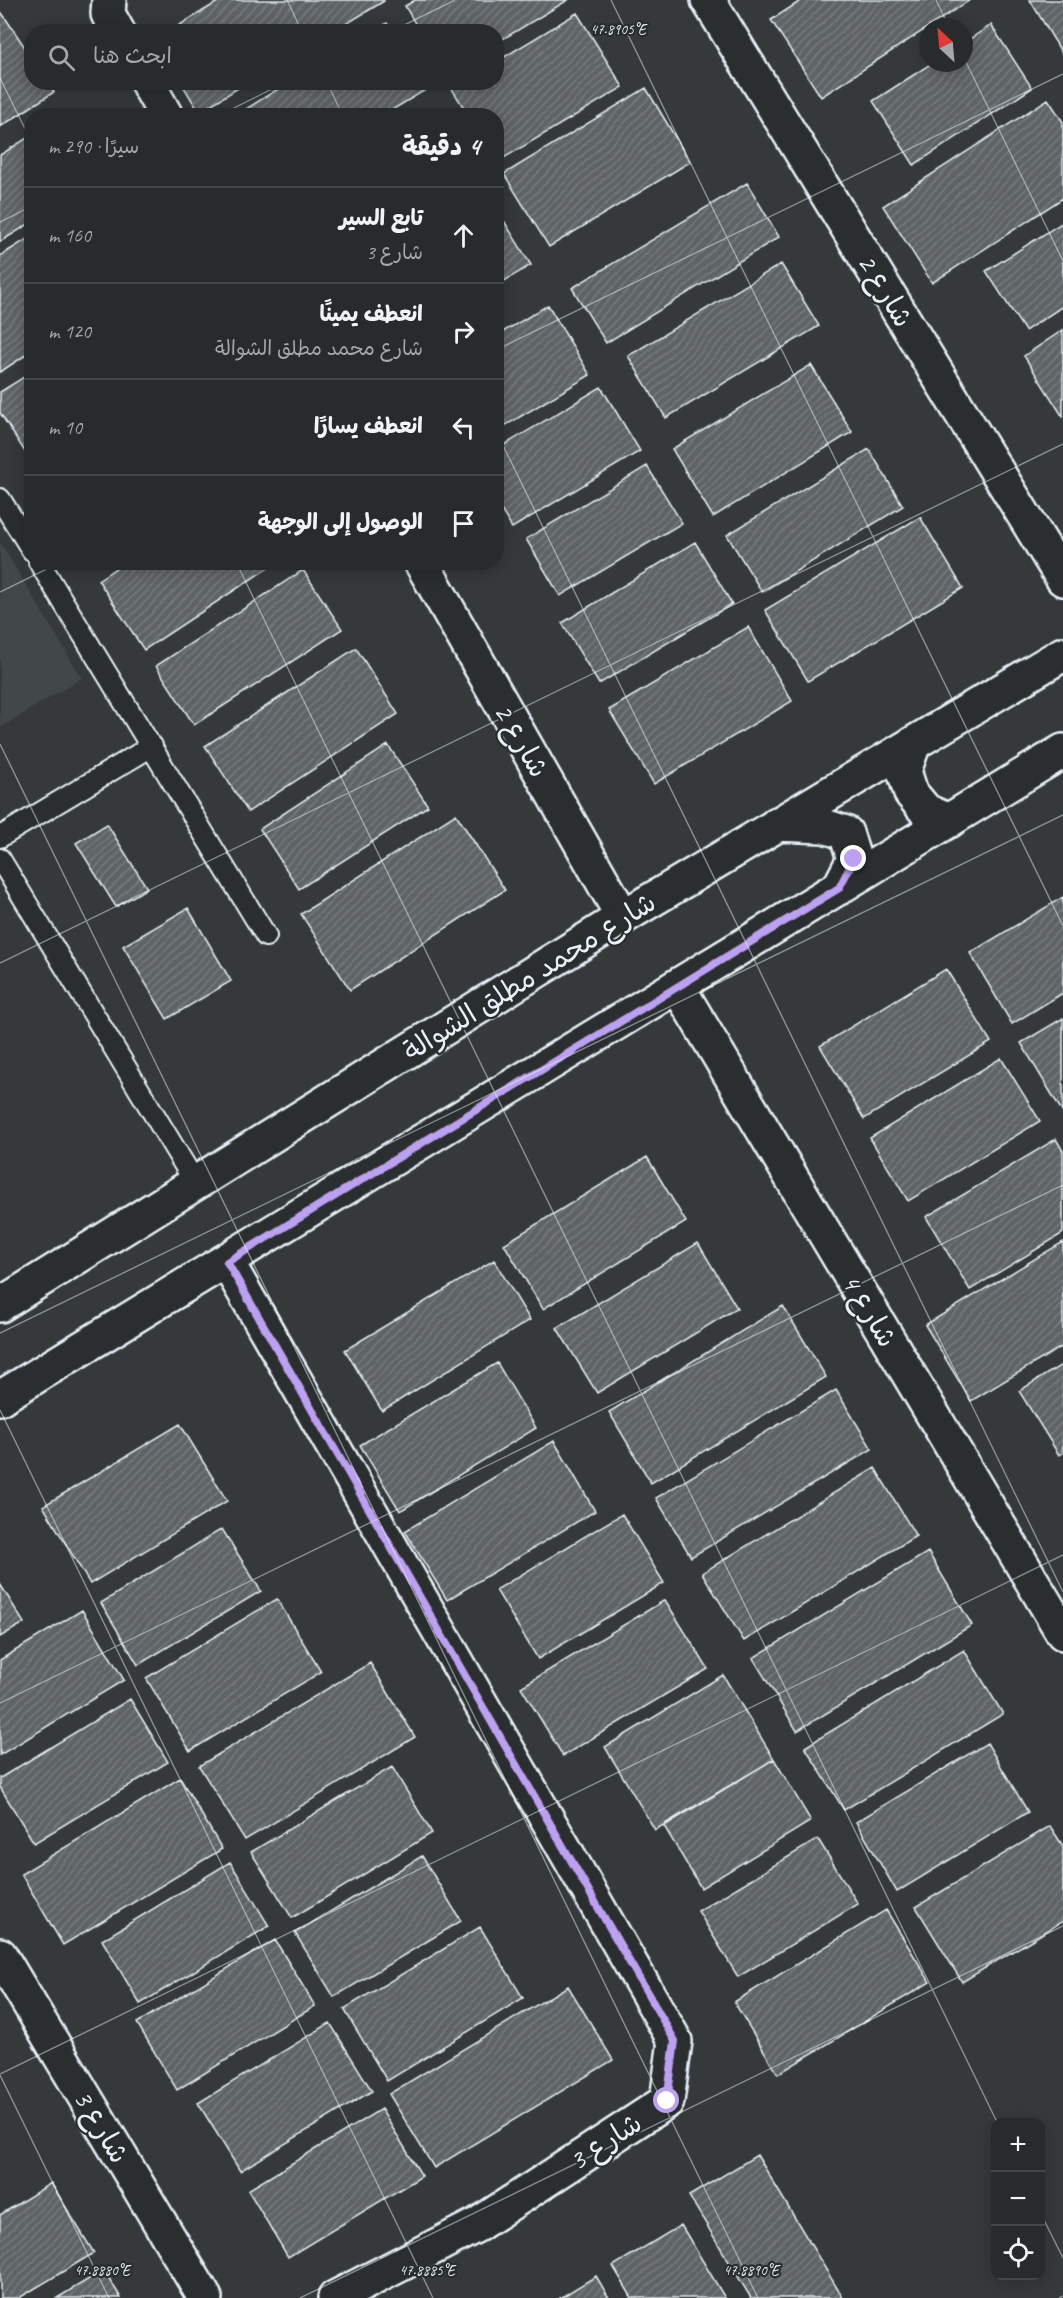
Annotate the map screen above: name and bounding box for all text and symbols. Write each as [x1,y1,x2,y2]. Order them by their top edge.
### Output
north arrow [919,18,973,72]
text: 47.8905°E [590,20,648,39]
search box [24,24,504,90]
icon: search [45,41,78,74]
text: ابحث هنا [93,42,172,70]
text: 4 دقيقة [402,130,480,163]
text: سيرًا · 290 m [48,134,139,159]
text: تابع السير [339,204,423,232]
icon: ahead [447,219,480,252]
text: 160 m [48,223,91,248]
text: شارع 3 [366,240,423,265]
street label: شارع 2 [848,247,921,335]
text: انعطف يمينًا [319,300,423,328]
icon: right [447,315,480,348]
text: 120 m [48,319,91,344]
text: شارع محمد مطلق الشوالة [215,336,423,361]
icon: left [447,411,480,444]
text: انعطف يسارًا [314,412,423,440]
text: 10 m [48,415,82,440]
icon: arrive [447,507,480,540]
text: الوصول إلى الوجهة [258,508,423,536]
street label: شارع 2 [485,697,557,785]
route end [840,845,866,871]
street label: شارع محمد مطلق الشوالة [396,884,663,1070]
street label: شارع 4 [832,1267,905,1355]
street label: شارع 3 [64,2083,137,2171]
route start [653,2087,679,2113]
street label: شارع 3 [562,2105,649,2180]
map controls [991,2118,1045,2280]
button: + [991,2118,1045,2172]
button: − [991,2172,1045,2226]
button: locate [991,2226,1045,2280]
text: 47.8880°E [74,2261,132,2280]
text: 47.8885°E [399,2261,457,2280]
text: 47.8890°E [723,2261,781,2280]

